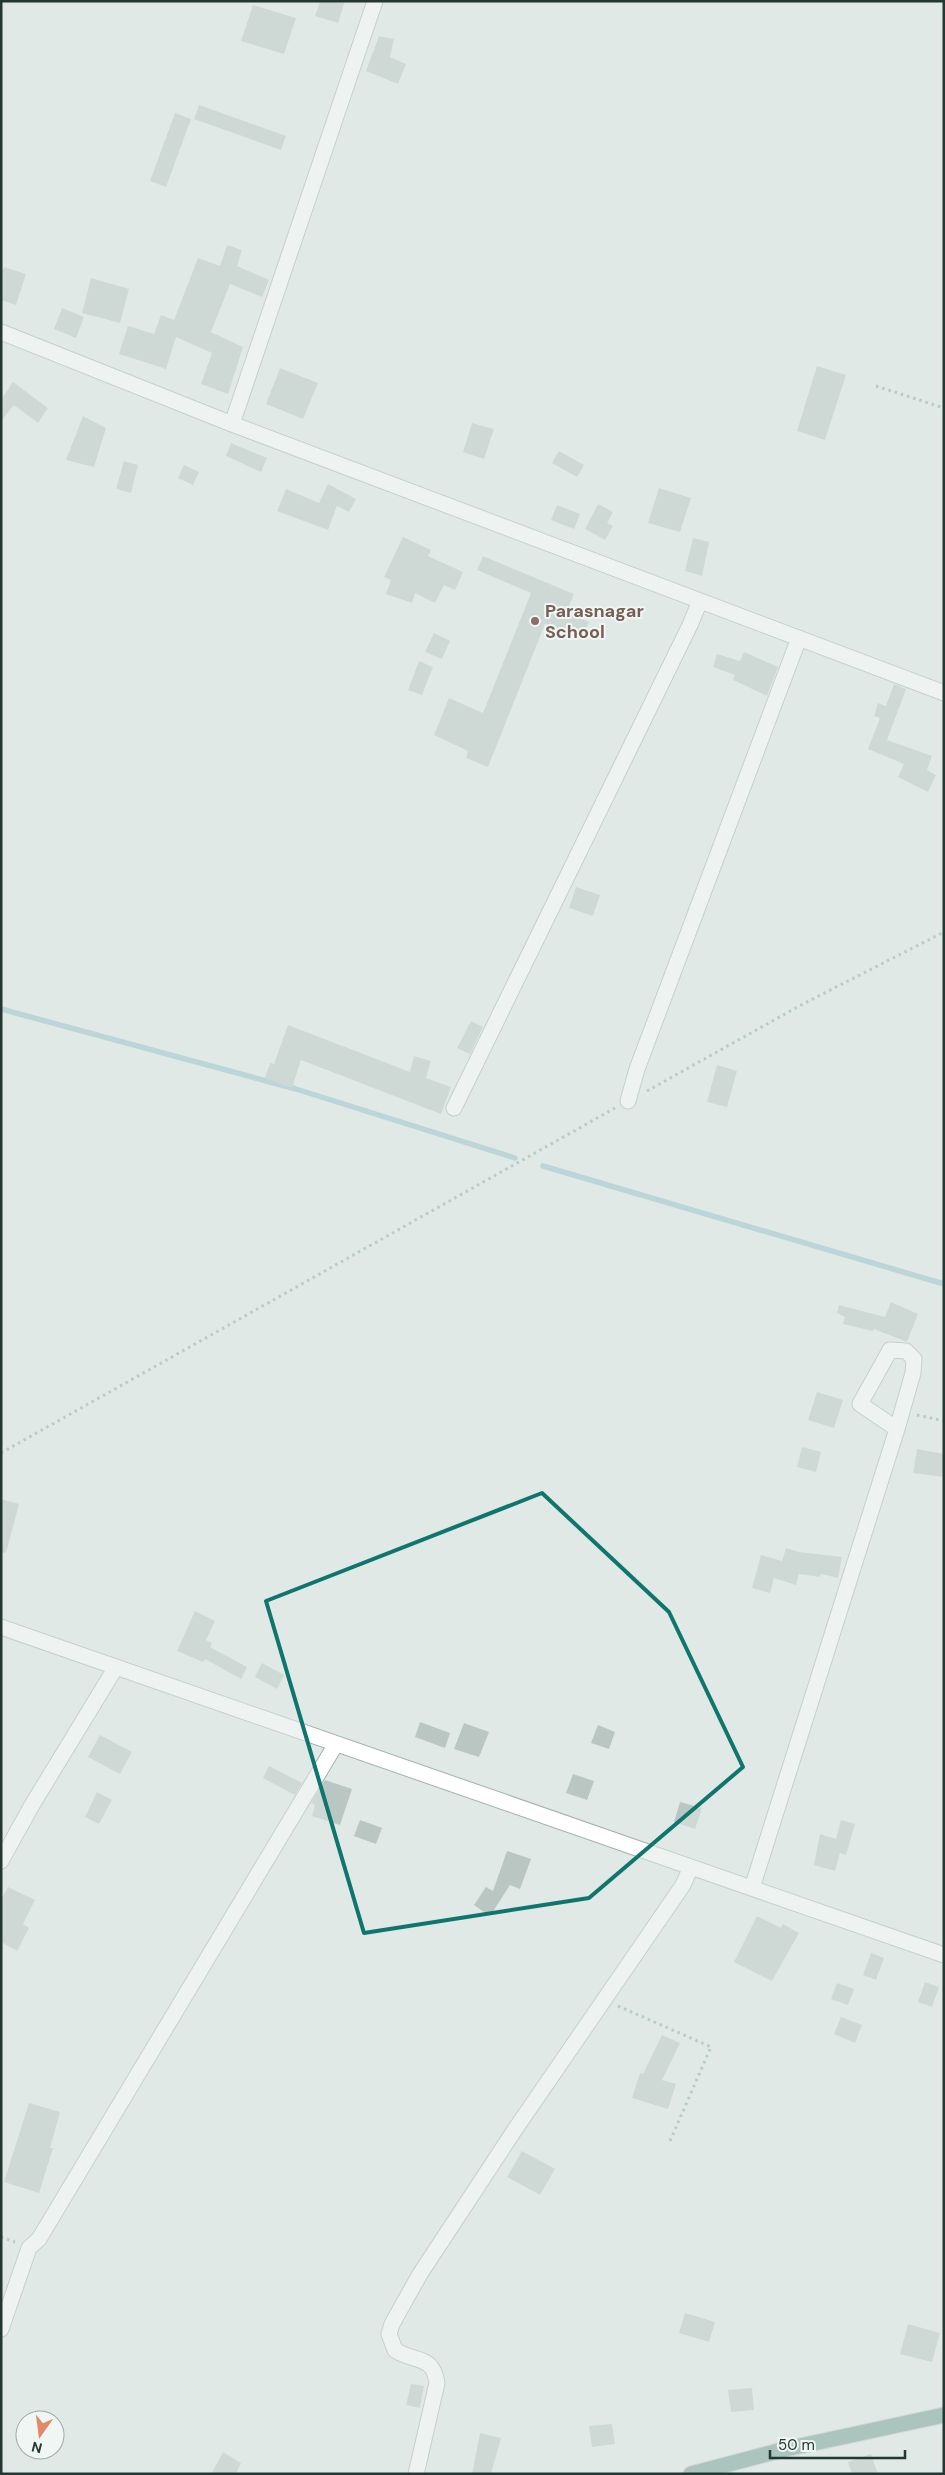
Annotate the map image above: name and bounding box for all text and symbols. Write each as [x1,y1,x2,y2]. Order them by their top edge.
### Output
place label: Parasnagar School [545,599,644,644]
marker: Parasnagar School [529,615,541,627]
north arrow [15,2410,65,2460]
scale bar [770,2428,905,2460]
text: 50 m [778,2435,815,2455]
text: N [30,2438,44,2458]

